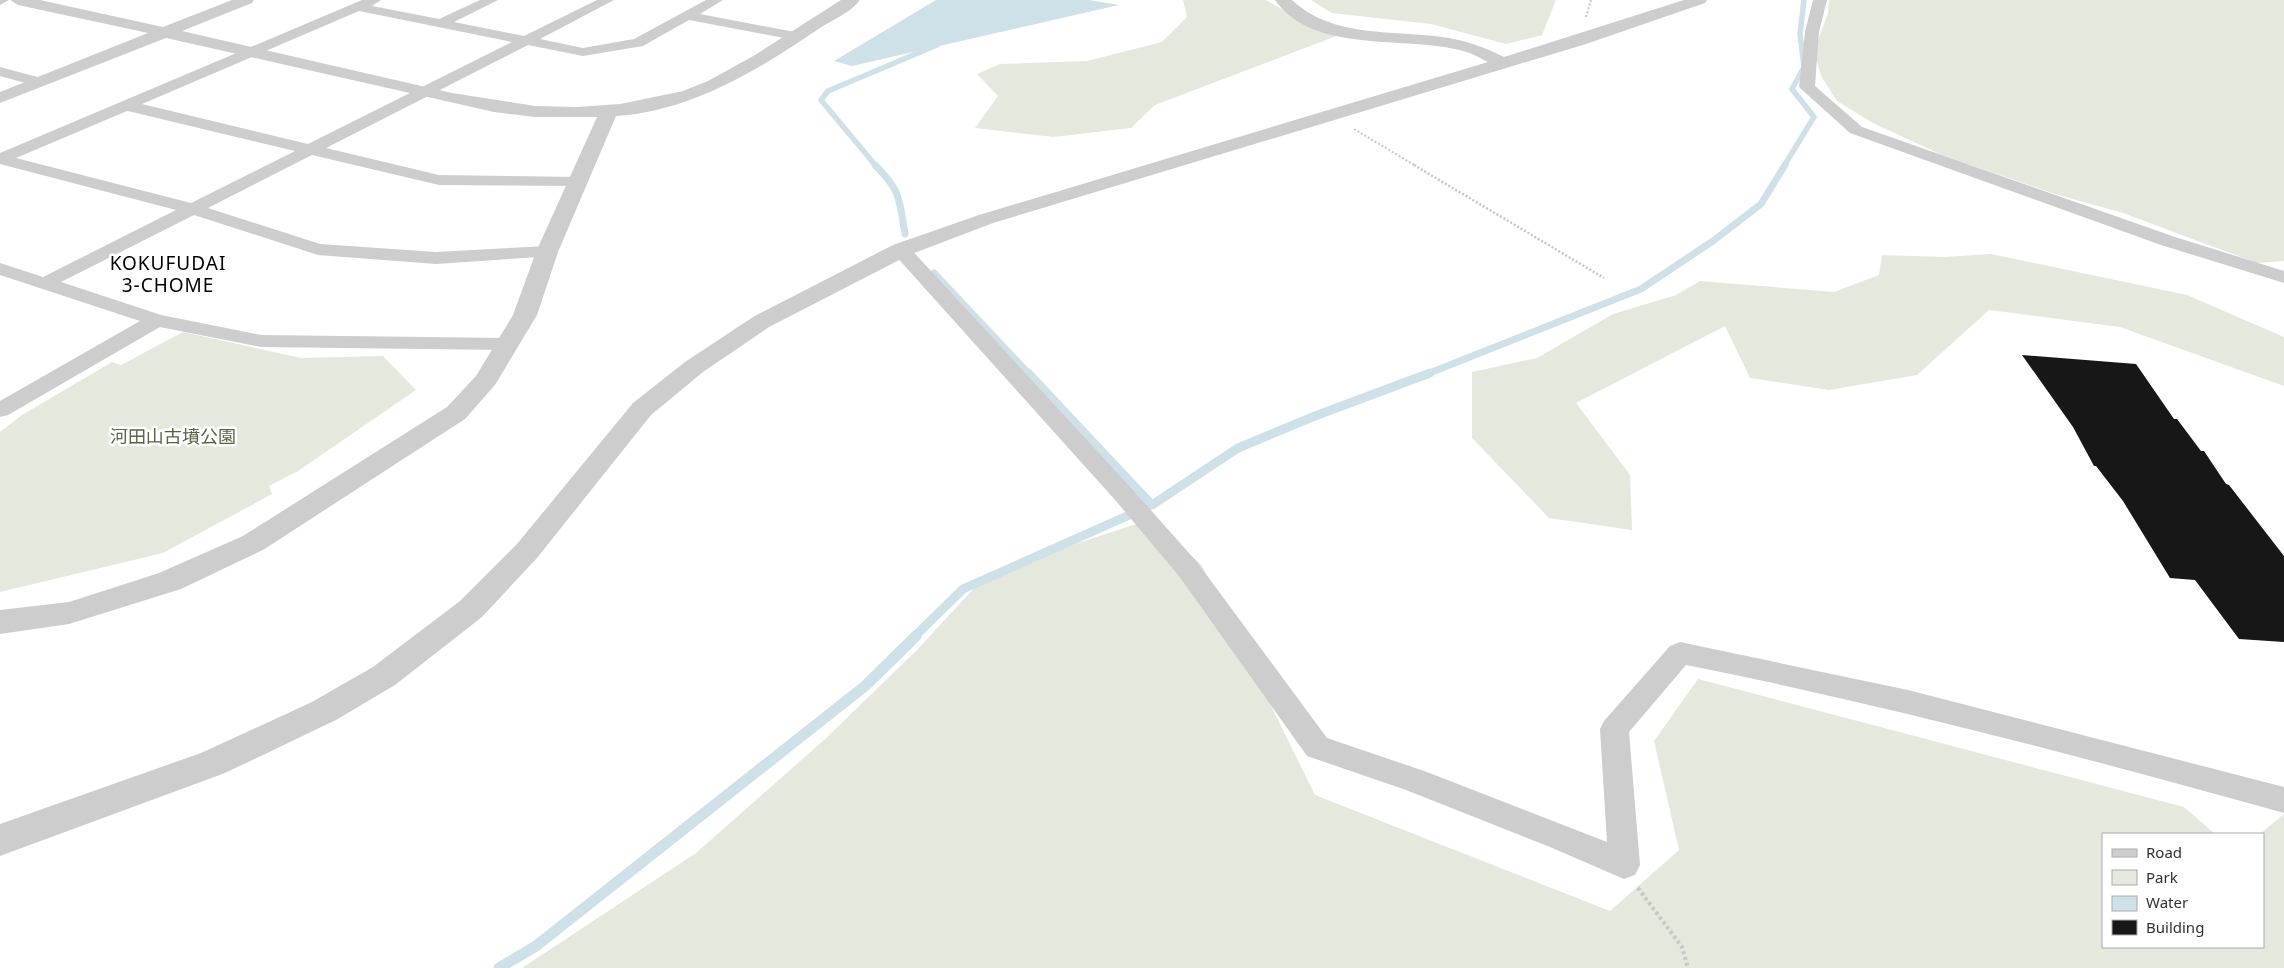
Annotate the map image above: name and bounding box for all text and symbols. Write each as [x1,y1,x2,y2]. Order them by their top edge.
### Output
district label: KOKUFUDAI 3-CHOME [110,250,226,298]
park label: 河田山古墳公園 [110,424,236,448]
legend [2102,833,2264,948]
text: Road [2146,842,2182,862]
text: Park [2146,867,2178,887]
text: Water [2146,892,2188,912]
text: Building [2146,917,2204,937]

